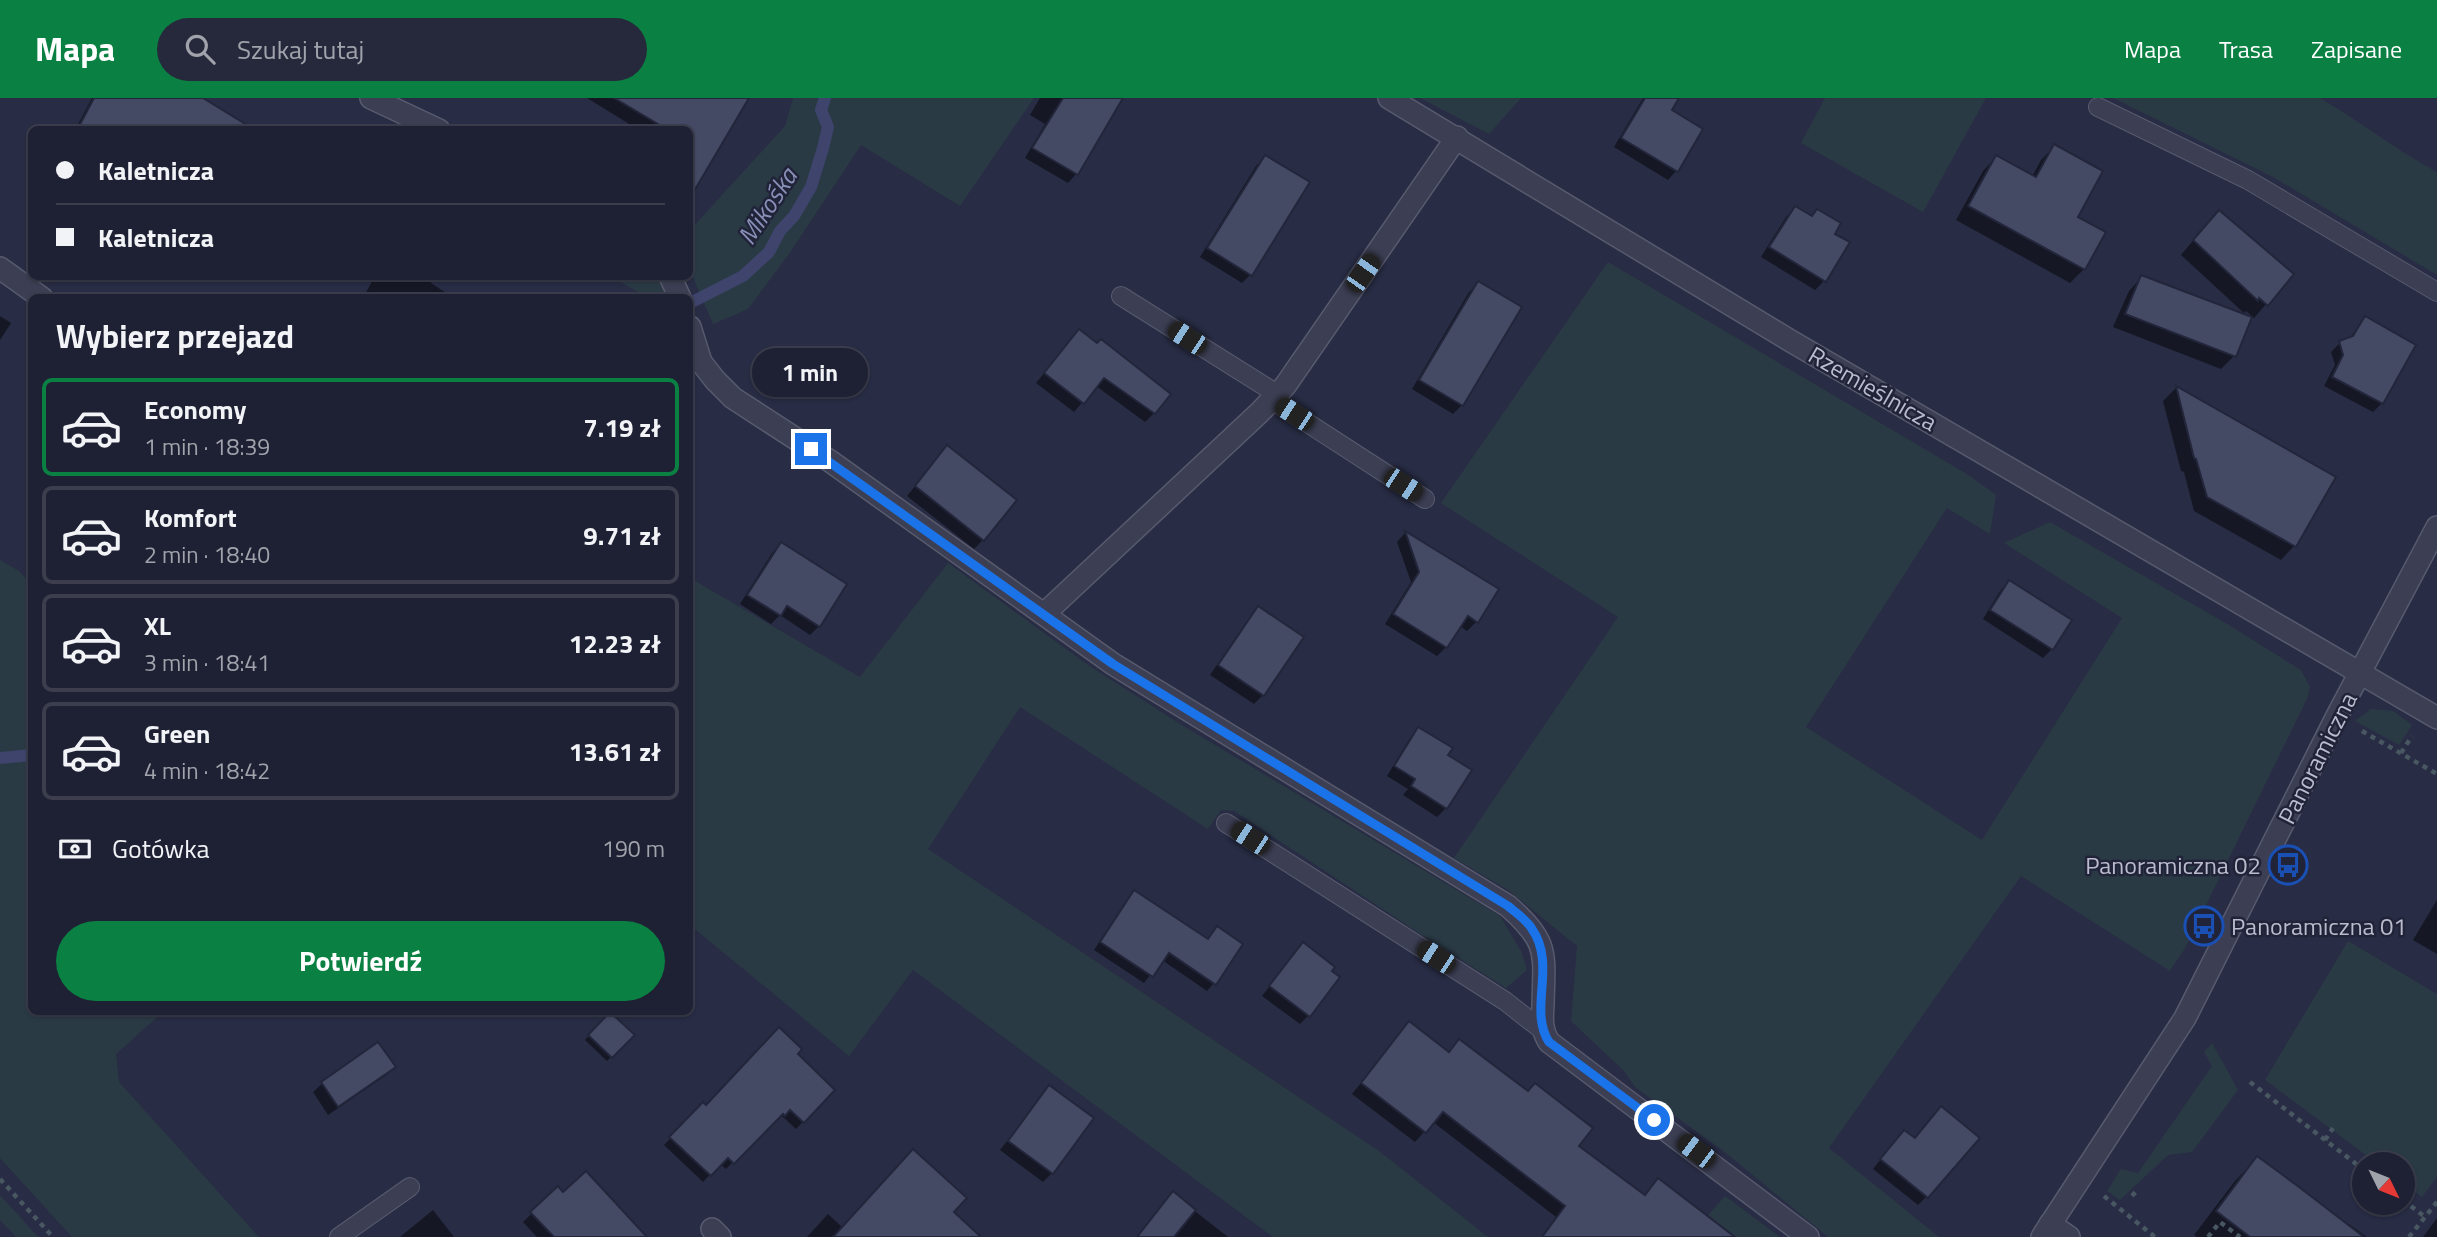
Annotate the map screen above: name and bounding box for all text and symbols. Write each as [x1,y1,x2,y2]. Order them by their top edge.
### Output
search box [157,18,647,81]
text: Mapa [35,24,115,74]
icon: search [181,30,219,68]
text: Szukaj tutaj [237,30,364,69]
text: Mapa [2124,31,2181,67]
text: Trasa [2219,31,2273,67]
text: Zapisane [2311,31,2402,67]
text: Kaletnicza [98,151,214,190]
water label: Mikośka [727,158,808,252]
text: Kaletnicza [98,218,214,257]
car [1343,250,1384,296]
text: Wybierz przejazd [56,312,294,360]
car [1164,318,1211,358]
street label: Rzemieślnicza [1802,337,1944,439]
callout: 1 min [753,348,869,396]
text: 1 min [782,355,838,390]
text: Economy [144,390,246,429]
car [1271,394,1318,434]
icon: car [60,396,123,459]
text: 7.19 zł [583,408,661,447]
text: 1 min · 18:39 [144,429,270,464]
route end [795,433,827,465]
car [1380,465,1427,505]
text: Komfort [144,498,237,537]
icon: car [60,504,123,567]
text: 9.71 zł [583,516,661,555]
text: 2 min · 18:40 [144,537,270,572]
text: XL [144,606,171,645]
icon: car [60,612,123,675]
text: 12.23 zł [569,624,661,663]
text: 3 min · 18:41 [144,645,270,680]
street label: Panoramiczna [2268,686,2366,830]
text: Green [144,714,210,753]
icon: car [60,720,123,783]
text: 13.61 zł [569,732,661,771]
text: 4 min · 18:42 [144,753,270,788]
car [1227,818,1274,858]
text: Gotówka [112,829,210,868]
icon: cash [56,830,94,868]
text: 190 m [602,831,665,866]
bus stop icon: Panoramiczna 02 [2267,844,2309,886]
place label: Panoramiczna 02 [2085,847,2261,883]
bus stop icon: Panoramiczna 01 [2183,905,2225,947]
place label: Panoramiczna 01 [2231,908,2407,944]
button: Potwierdź [56,921,665,1001]
car [1413,937,1460,977]
route start [1638,1104,1670,1136]
car [1673,1130,1720,1172]
north arrow [2352,1152,2415,1214]
map controls [2352,1152,2415,1215]

